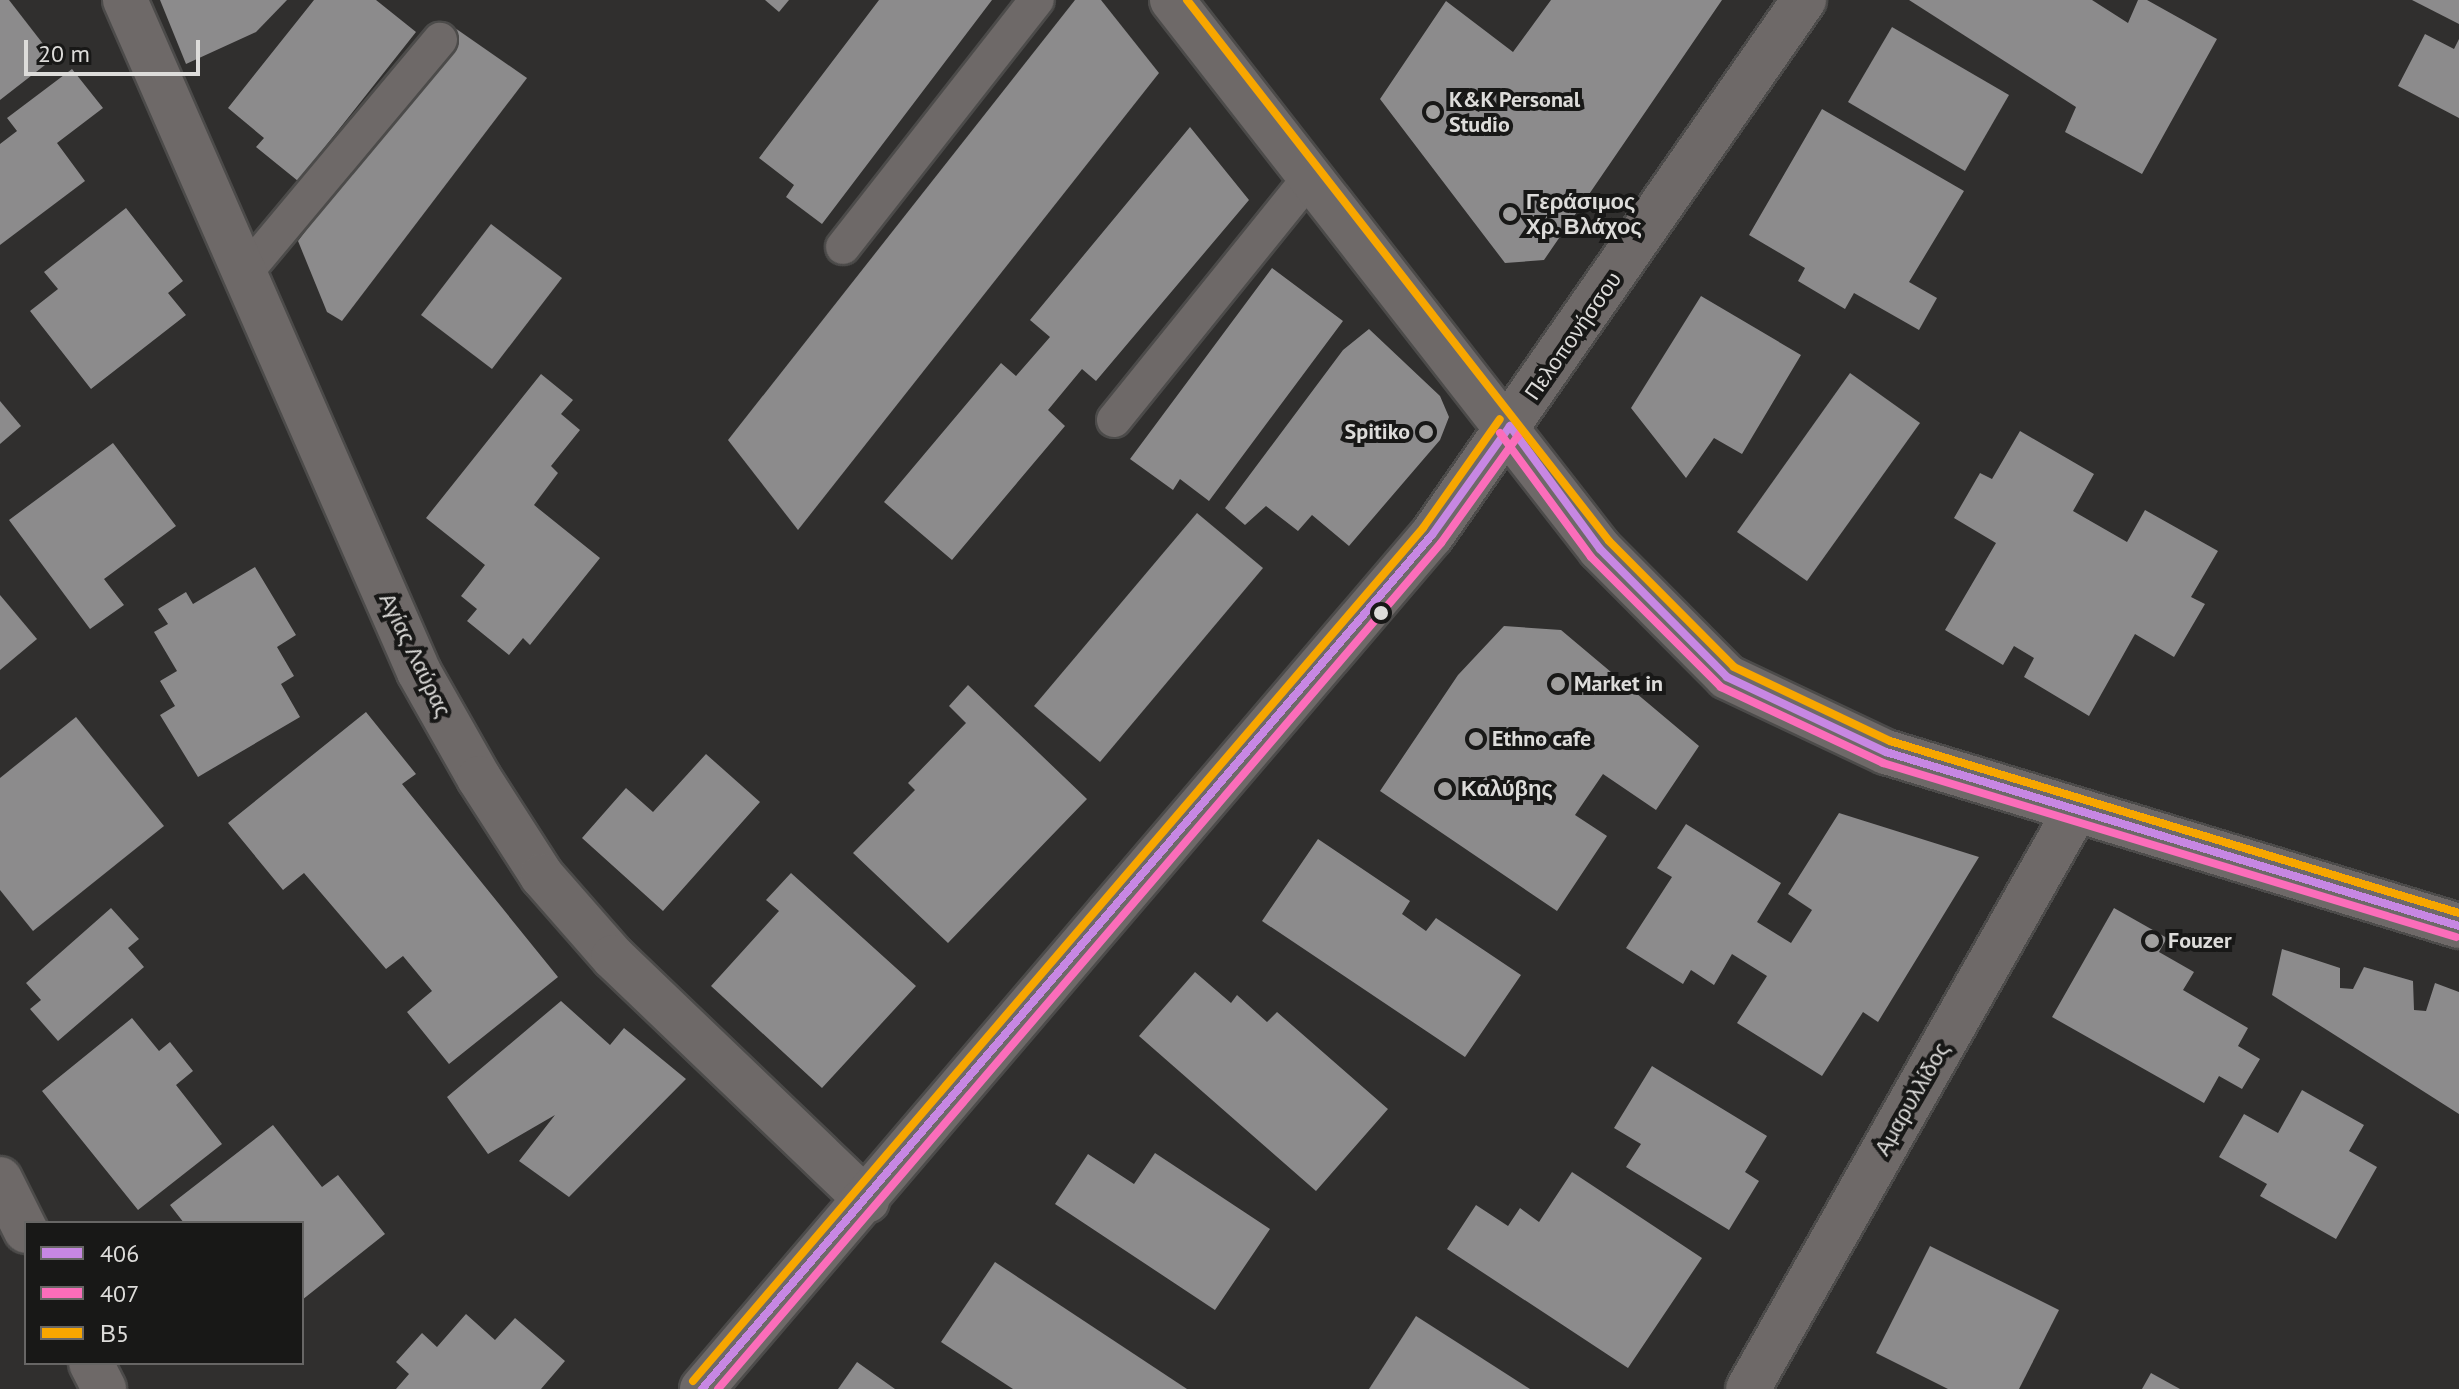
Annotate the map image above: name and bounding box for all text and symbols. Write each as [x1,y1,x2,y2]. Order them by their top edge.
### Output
scale bar [28,24,204,74]
text: 20 m [38,38,90,69]
place label: K&K Personal Studio [1449,86,1581,138]
marker: K&K Personal Studio [1424,103,1442,121]
place label: Γεράσιμος Χρ. Βλάχος [1526,188,1643,240]
marker: Γεράσιμος Χρ. Βλάχος [1501,205,1519,223]
street label: Πελοπονήσσου [1519,267,1627,405]
place label: Spitiko [1345,419,1410,445]
marker: Spitiko [1417,423,1435,441]
street label: Αγίας Λαύρας [374,589,456,721]
unlabelled marker [1373,605,1389,621]
place label: Market in [1574,671,1663,697]
marker: Market in [1549,675,1567,693]
place label: Ethno cafe [1492,726,1591,752]
marker: Ethno cafe [1467,730,1485,748]
place label: Καλύβης [1461,776,1553,802]
marker: Καλύβης [1436,780,1454,798]
place label: Fouzer [2168,928,2232,954]
marker: Fouzer [2143,932,2161,950]
street label: Αμαρυλλίδος [1869,1038,1955,1160]
legend [24,1221,304,1365]
text: 406 [100,1238,139,1269]
text: 407 [100,1278,139,1309]
text: Β5 [100,1318,129,1349]

